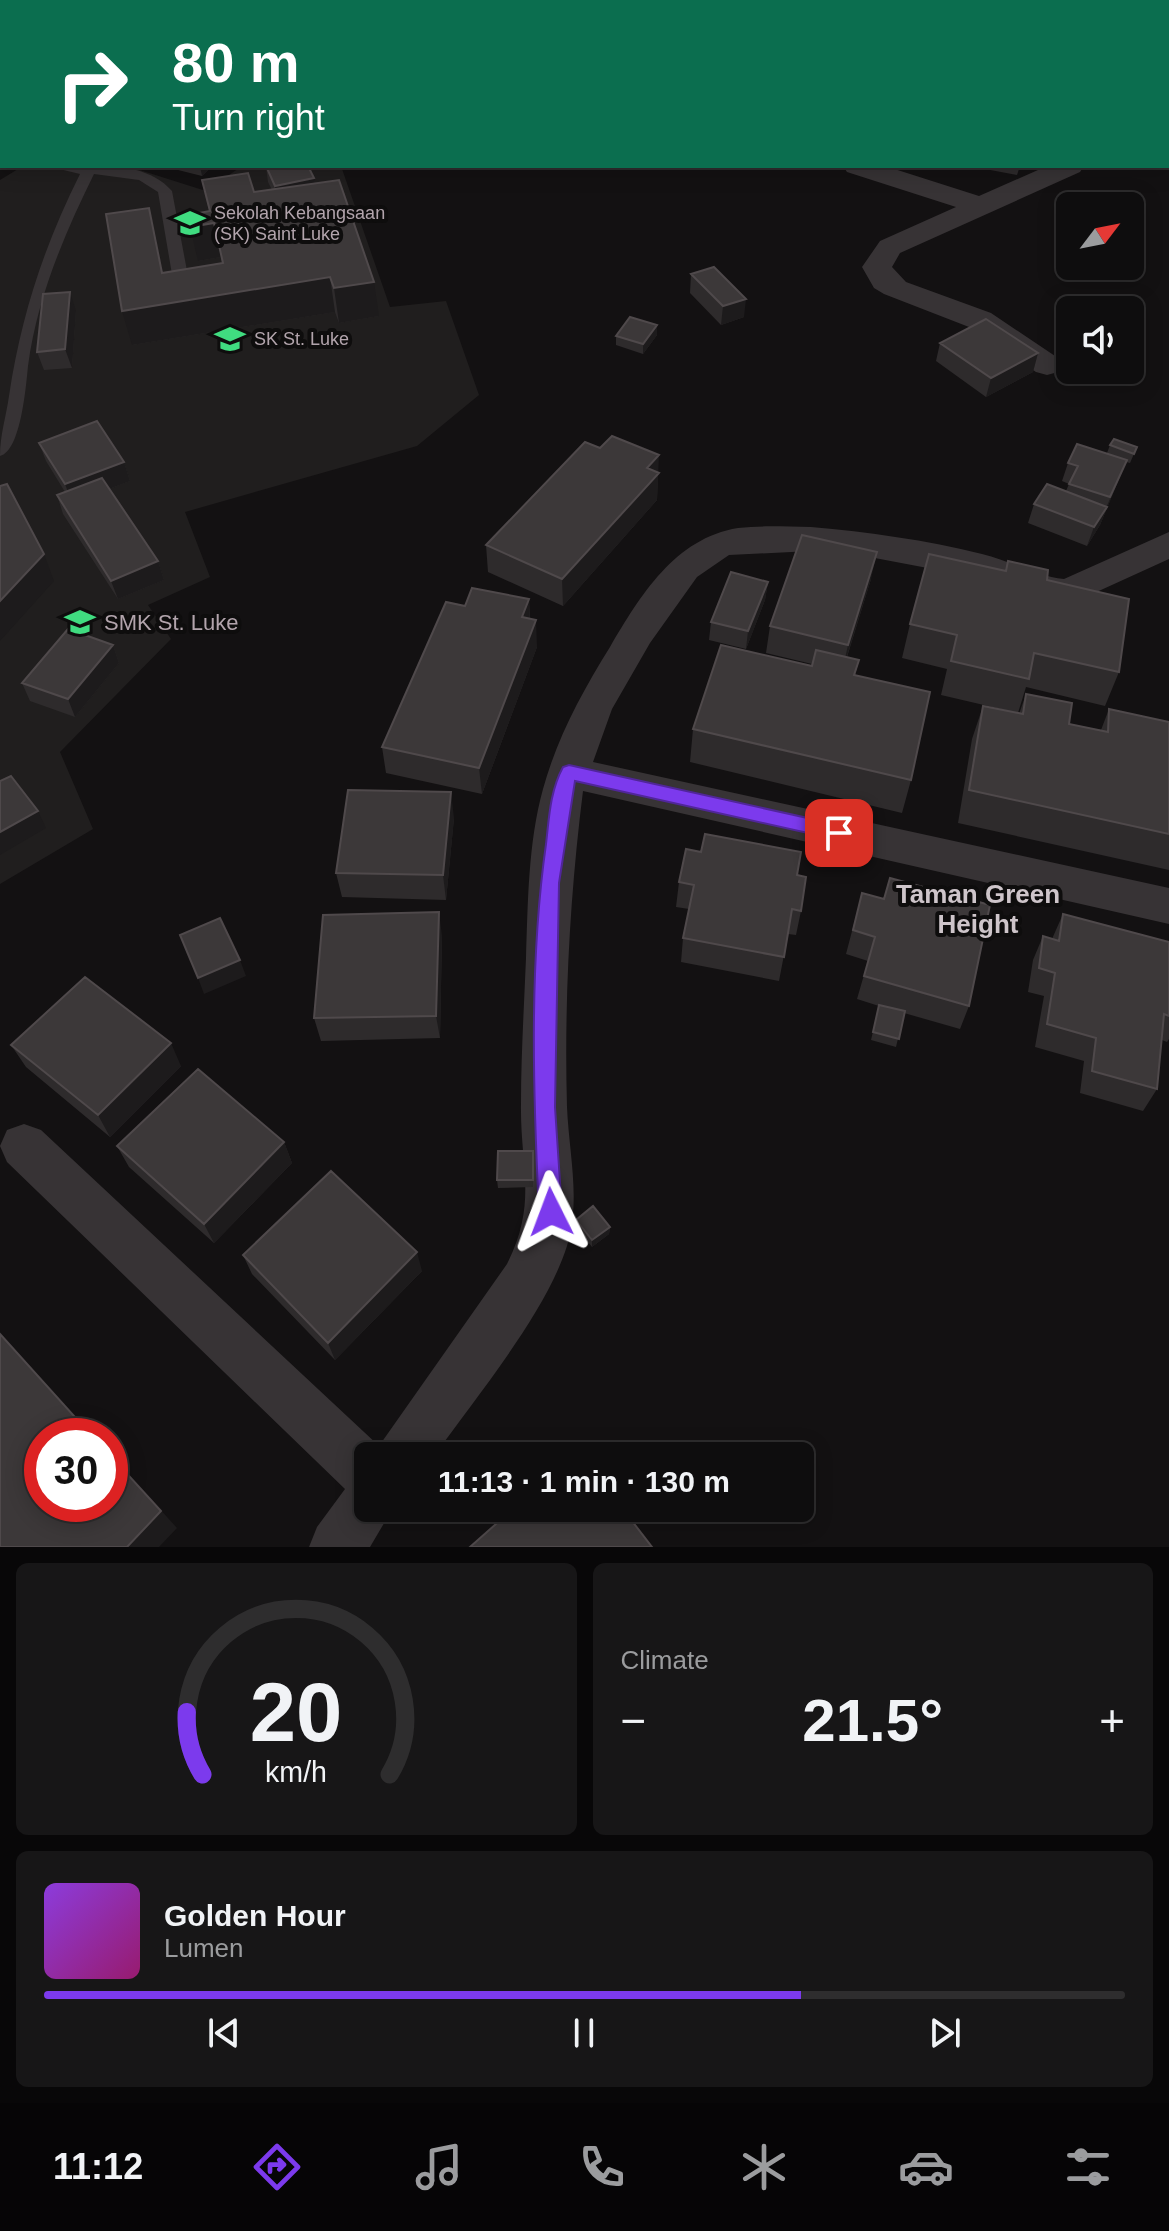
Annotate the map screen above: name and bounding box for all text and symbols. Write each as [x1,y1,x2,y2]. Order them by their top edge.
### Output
text: 80 m [172,31,300,94]
icon: right [40,32,144,136]
text: Turn right [172,97,325,138]
north arrow [1056,192,1144,280]
map controls [1056,192,1144,384]
place label: Sekolah Kebangsaan (SK) Saint Luke [214,203,385,244]
school or university icon: Sekolah Kebangsaan (SK) Saint Luke [173,206,207,240]
button: sound [1056,296,1144,384]
school or university icon: SK St. Luke [213,322,247,356]
place label: SK St. Luke [254,329,349,349]
school or university icon: SMK St. Luke [63,605,97,639]
place label: SMK St. Luke [104,610,239,635]
pin [805,799,873,867]
icon: arrive [817,811,861,855]
district label: Taman Green Height [896,879,1060,939]
position arrow [509,1170,593,1254]
speed limit sign: 30 [24,1418,128,1522]
text: 11:13 · 1 min · 130 m [438,1465,730,1498]
text: Climate [621,1645,709,1675]
text: 20 [250,1666,343,1759]
text: 21.5° [802,1687,943,1754]
text: − [621,1696,646,1745]
text: + [1099,1696,1125,1745]
text: km/h [265,1756,327,1788]
text: Golden Hour [164,1899,346,1932]
text: Lumen [164,1933,244,1963]
icon: previous [202,2011,246,2055]
icon: pause [562,2011,606,2055]
icon: next [923,2011,967,2055]
icon: directions [249,2139,305,2195]
icon: music [411,2139,467,2195]
icon: phone [574,2139,630,2195]
icon: climate [736,2139,792,2195]
icon: car [898,2139,954,2195]
icon: filters [1060,2139,1116,2195]
text: 11:12 [53,2146,143,2187]

